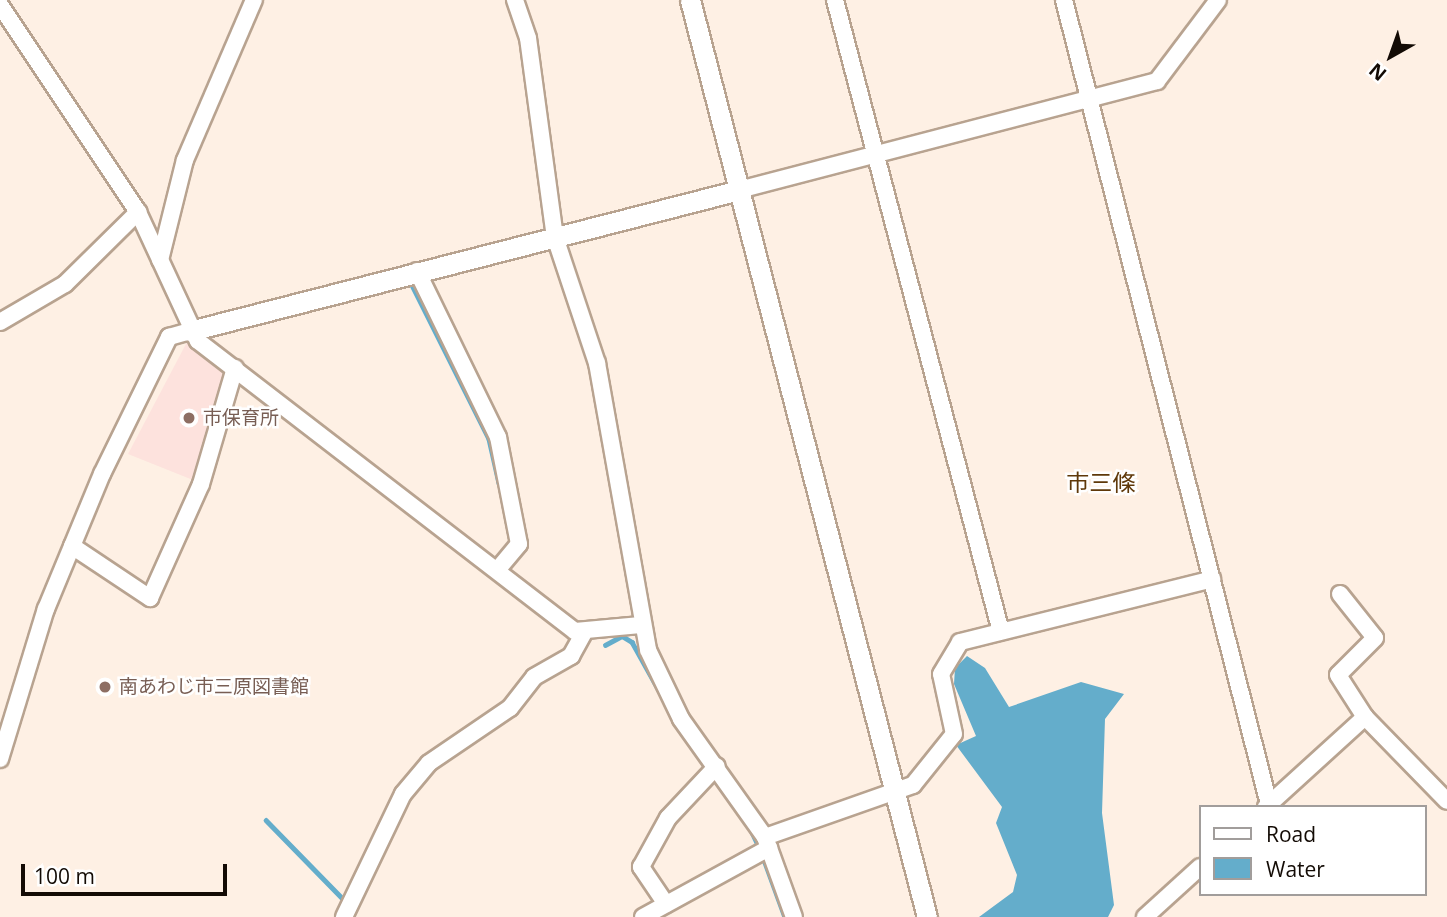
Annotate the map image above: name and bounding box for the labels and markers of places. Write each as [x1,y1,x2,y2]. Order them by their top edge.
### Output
place label: 市保育所 [203,407,279,429]
marker: 市保育所 [181,410,197,426]
place label: 南あわじ市三原図書館 [119,676,309,698]
marker: 南あわじ市三原図書館 [97,679,113,695]

